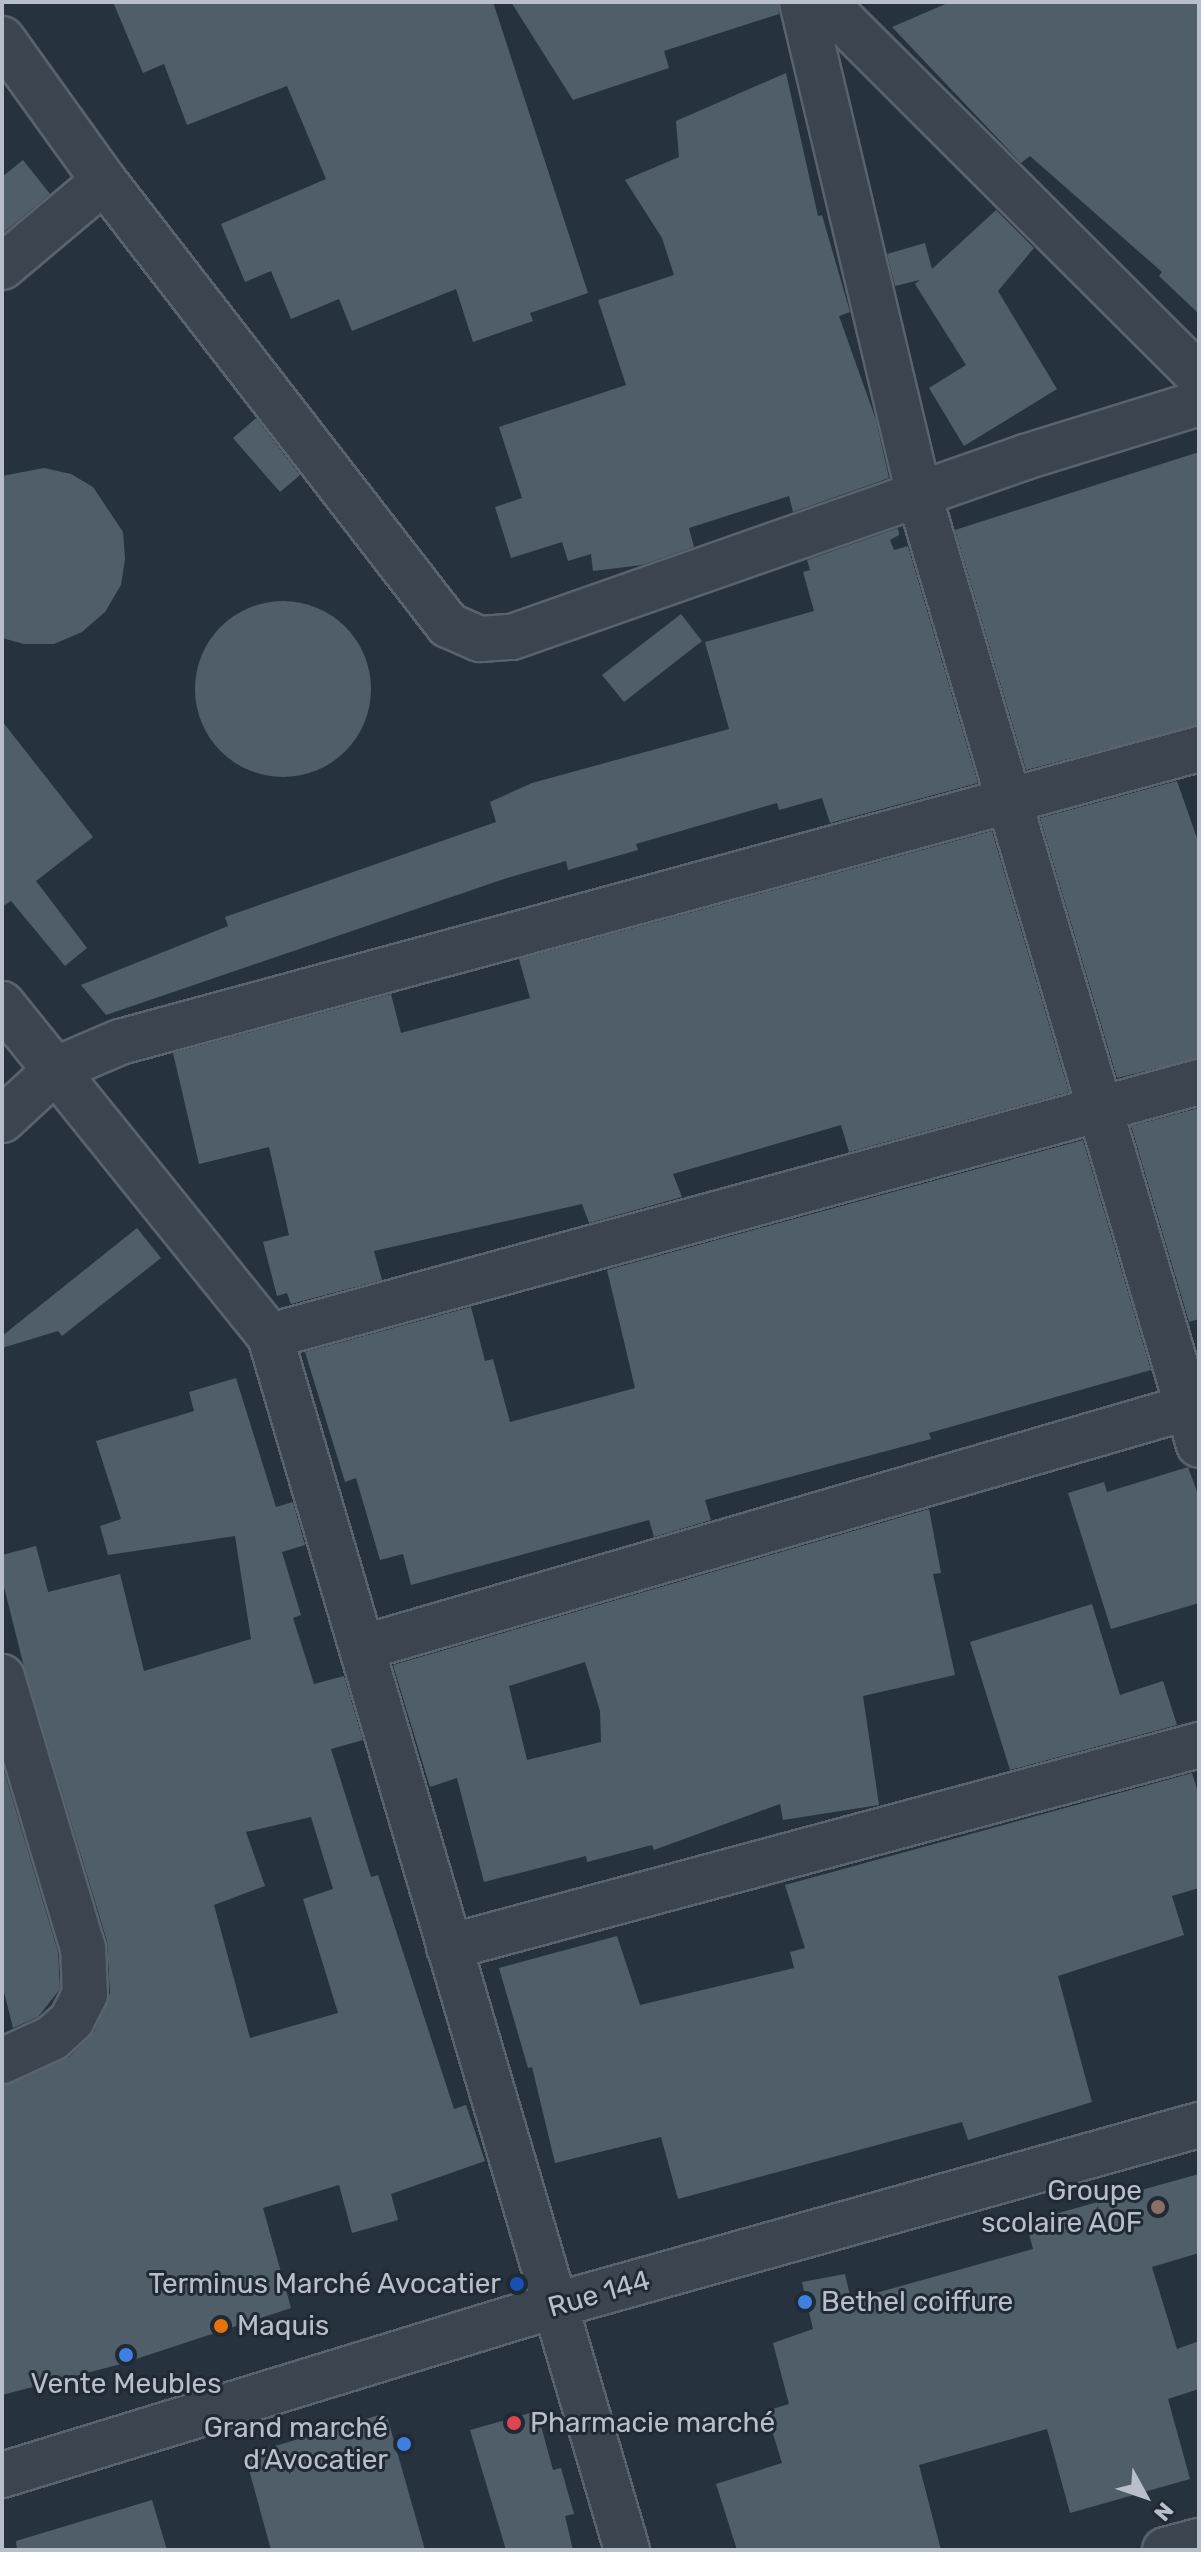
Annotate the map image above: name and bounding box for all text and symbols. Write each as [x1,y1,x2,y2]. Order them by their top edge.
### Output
place label: Groupe scolaire AOF [981,2174,1142,2240]
marker: Groupe scolaire AOF [1149,2198,1167,2216]
street label: Rue 144 [544,2263,654,2325]
place label: Terminus Marché Avocatier [148,2267,501,2301]
marker: Terminus Marché Avocatier [508,2275,526,2293]
place label: Bethel coiffure [821,2285,1013,2319]
marker: Bethel coiffure [796,2293,814,2311]
place label: Maquis [237,2309,329,2343]
marker: Maquis [212,2317,230,2335]
marker: Vente Meubles [117,2346,135,2364]
place label: Vente Meubles [30,2367,222,2401]
place label: Pharmacie marché [530,2406,775,2440]
place label: Grand marché d’Avocatier [204,2411,388,2477]
marker: Pharmacie marché [505,2414,523,2432]
marker: Grand marché d’Avocatier [395,2435,413,2453]
north arrow [1105,2456,1185,2536]
text: N [1148,2497,1179,2526]

